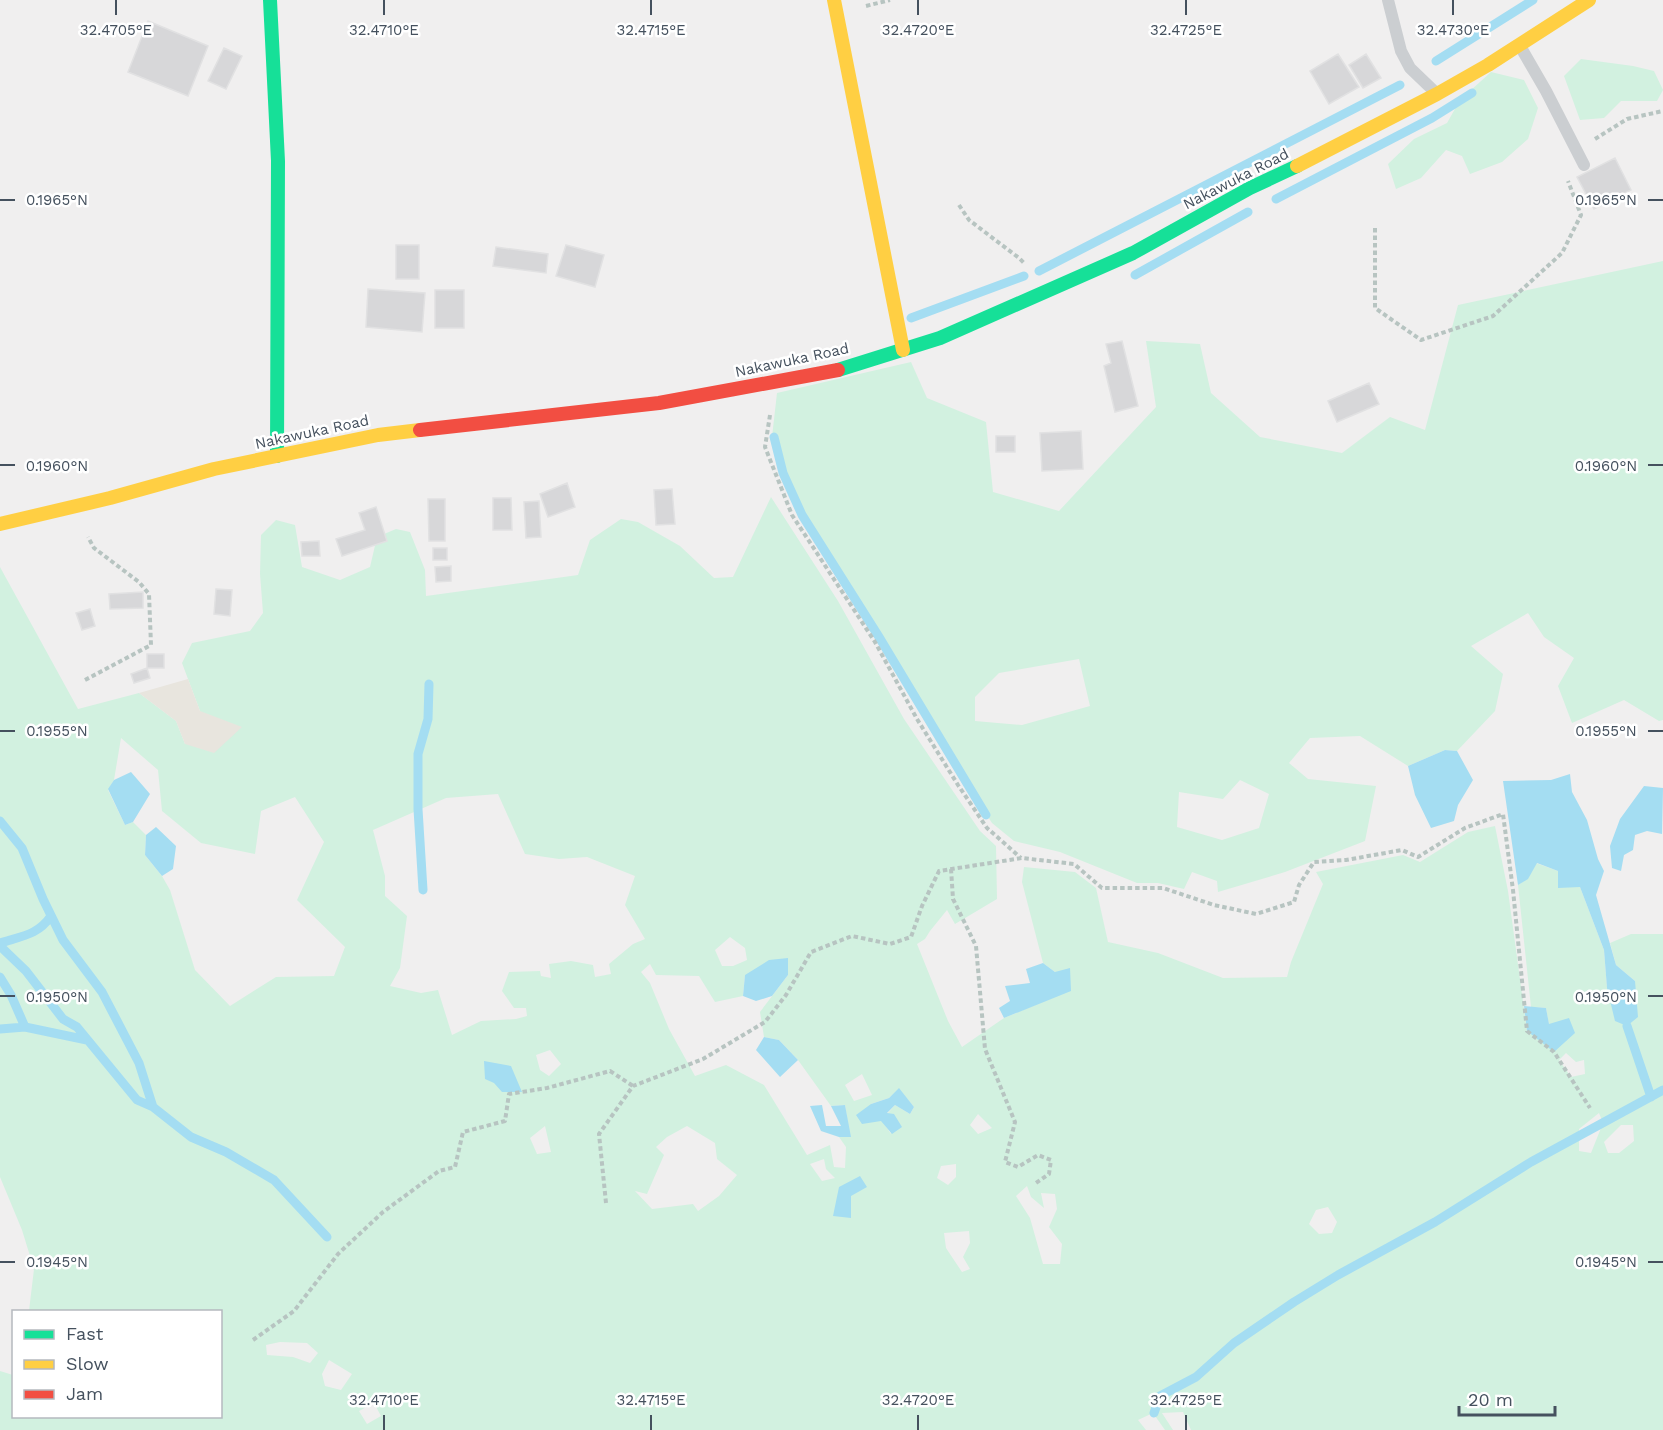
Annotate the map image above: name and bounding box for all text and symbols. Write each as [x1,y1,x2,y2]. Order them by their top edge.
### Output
text: 32.4705°E [80,21,152,39]
text: 32.4710°E [349,21,419,39]
text: 32.4715°E [616,21,686,39]
text: 32.4720°E [882,21,954,39]
text: 32.4725°E [1150,21,1222,39]
text: 32.4730°E [1417,21,1489,39]
street label: Nakawuka Road [1180,145,1292,213]
text: 0.1965°N [26,191,88,209]
text: 0.1965°N [1575,191,1637,209]
street label: Nakawuka Road [733,339,851,381]
street label: Nakawuka Road [253,411,371,453]
text: 0.1960°N [26,457,88,475]
text: 0.1960°N [1575,457,1637,475]
text: 0.1955°N [26,722,88,740]
text: 0.1955°N [1575,722,1637,740]
text: 0.1950°N [26,988,88,1006]
text: 0.1950°N [1575,988,1637,1006]
text: 0.1945°N [26,1253,88,1271]
text: 0.1945°N [1575,1253,1637,1271]
legend [12,1310,222,1418]
text: Fast [66,1323,104,1344]
text: Slow [66,1353,109,1374]
scale bar [1459,1379,1555,1417]
text: Jam [66,1383,103,1404]
text: 20 m [1468,1389,1513,1410]
text: 32.4710°E [349,1391,419,1409]
text: 32.4715°E [616,1391,686,1409]
text: 32.4720°E [882,1391,954,1409]
text: 32.4725°E [1150,1391,1222,1409]

